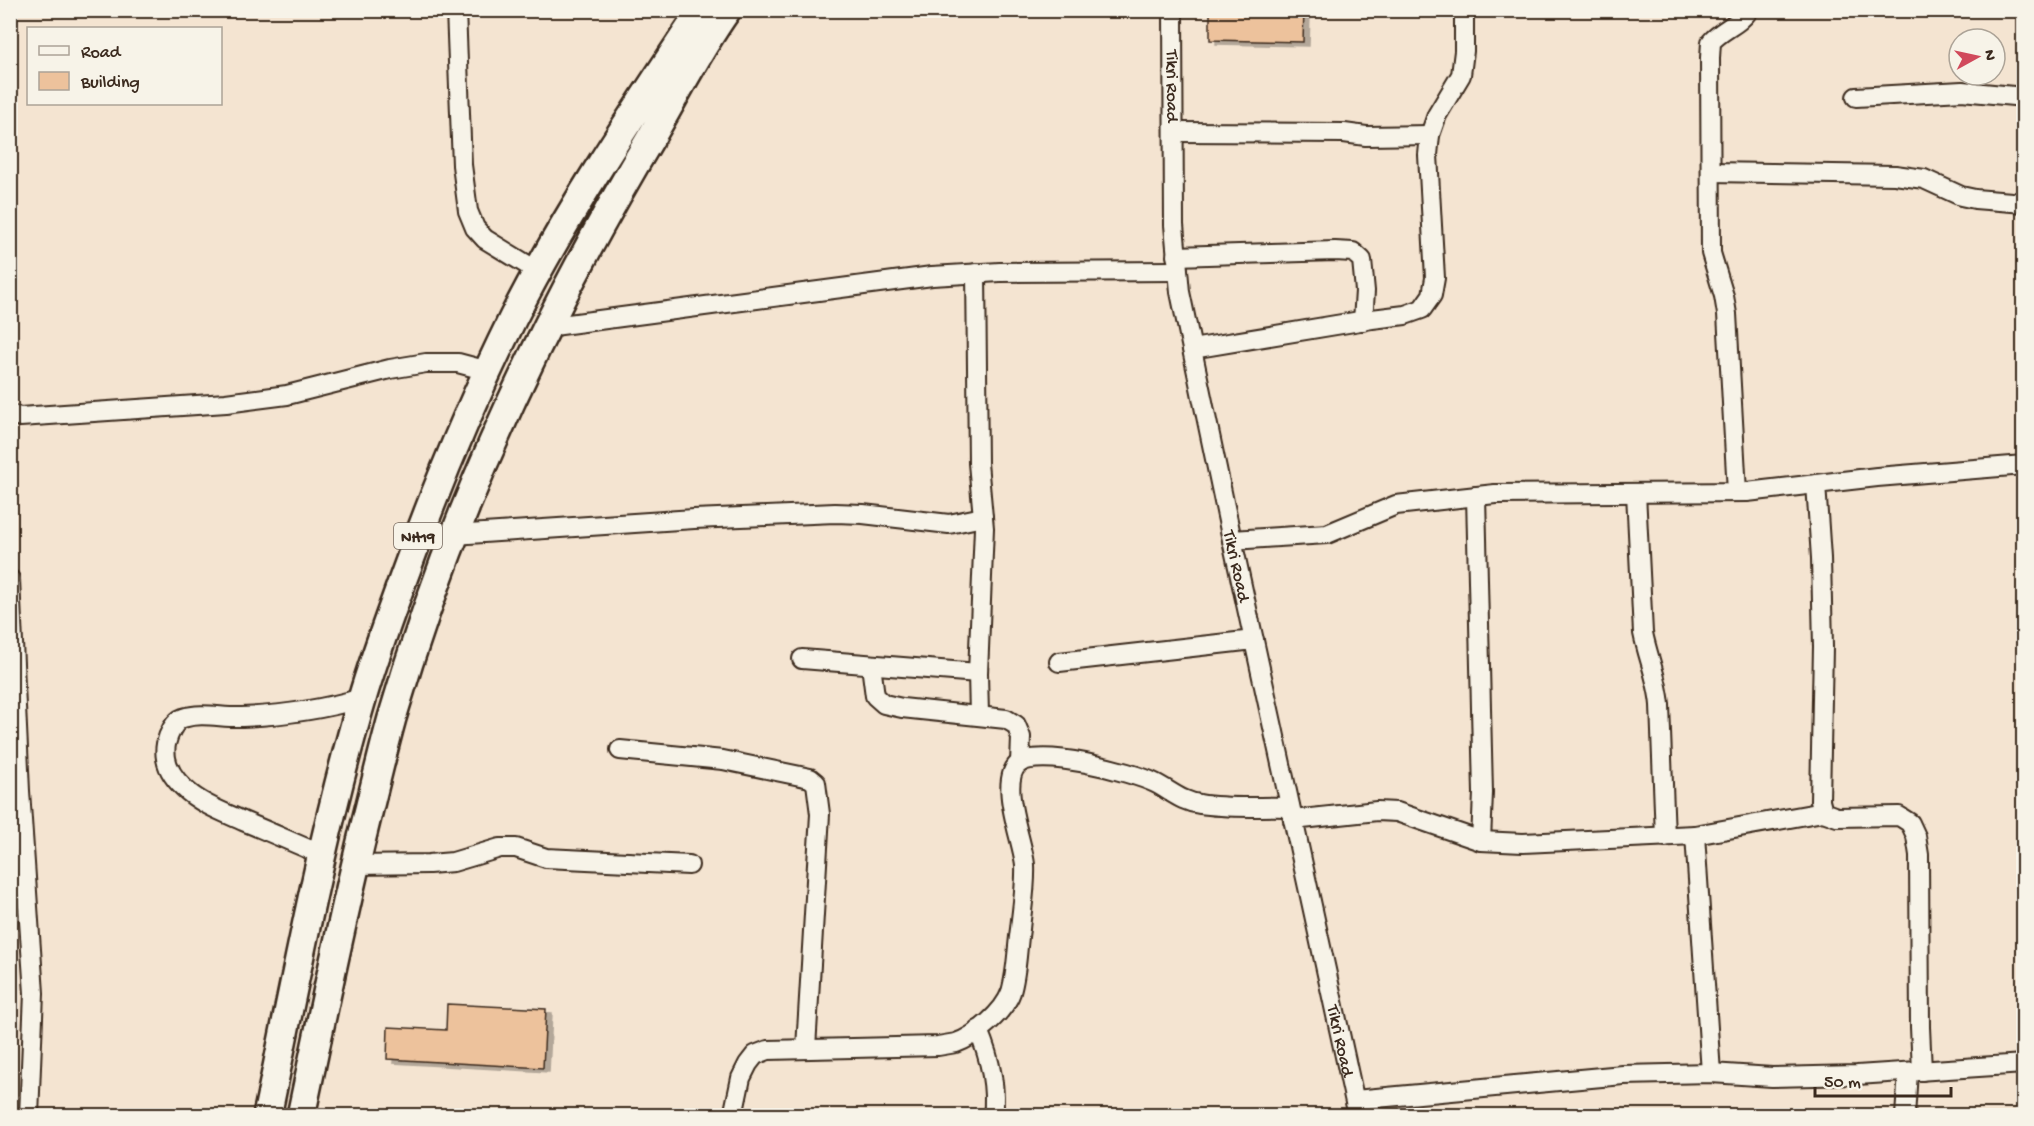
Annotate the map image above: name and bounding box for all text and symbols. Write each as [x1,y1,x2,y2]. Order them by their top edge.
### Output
legend [27,27,222,105]
north arrow [1947,27,2007,87]
text: Road [81,43,122,64]
street label: Tikri Road [1160,49,1182,124]
text: N [1978,49,1999,62]
text: Building [80,73,140,94]
road number: NH19 [394,523,442,549]
street label: Tikri Road [1217,528,1254,605]
street label: Tikri Road [1321,1002,1357,1080]
scale bar [1815,1060,1952,1098]
text: 50 m [1824,1073,1861,1094]

